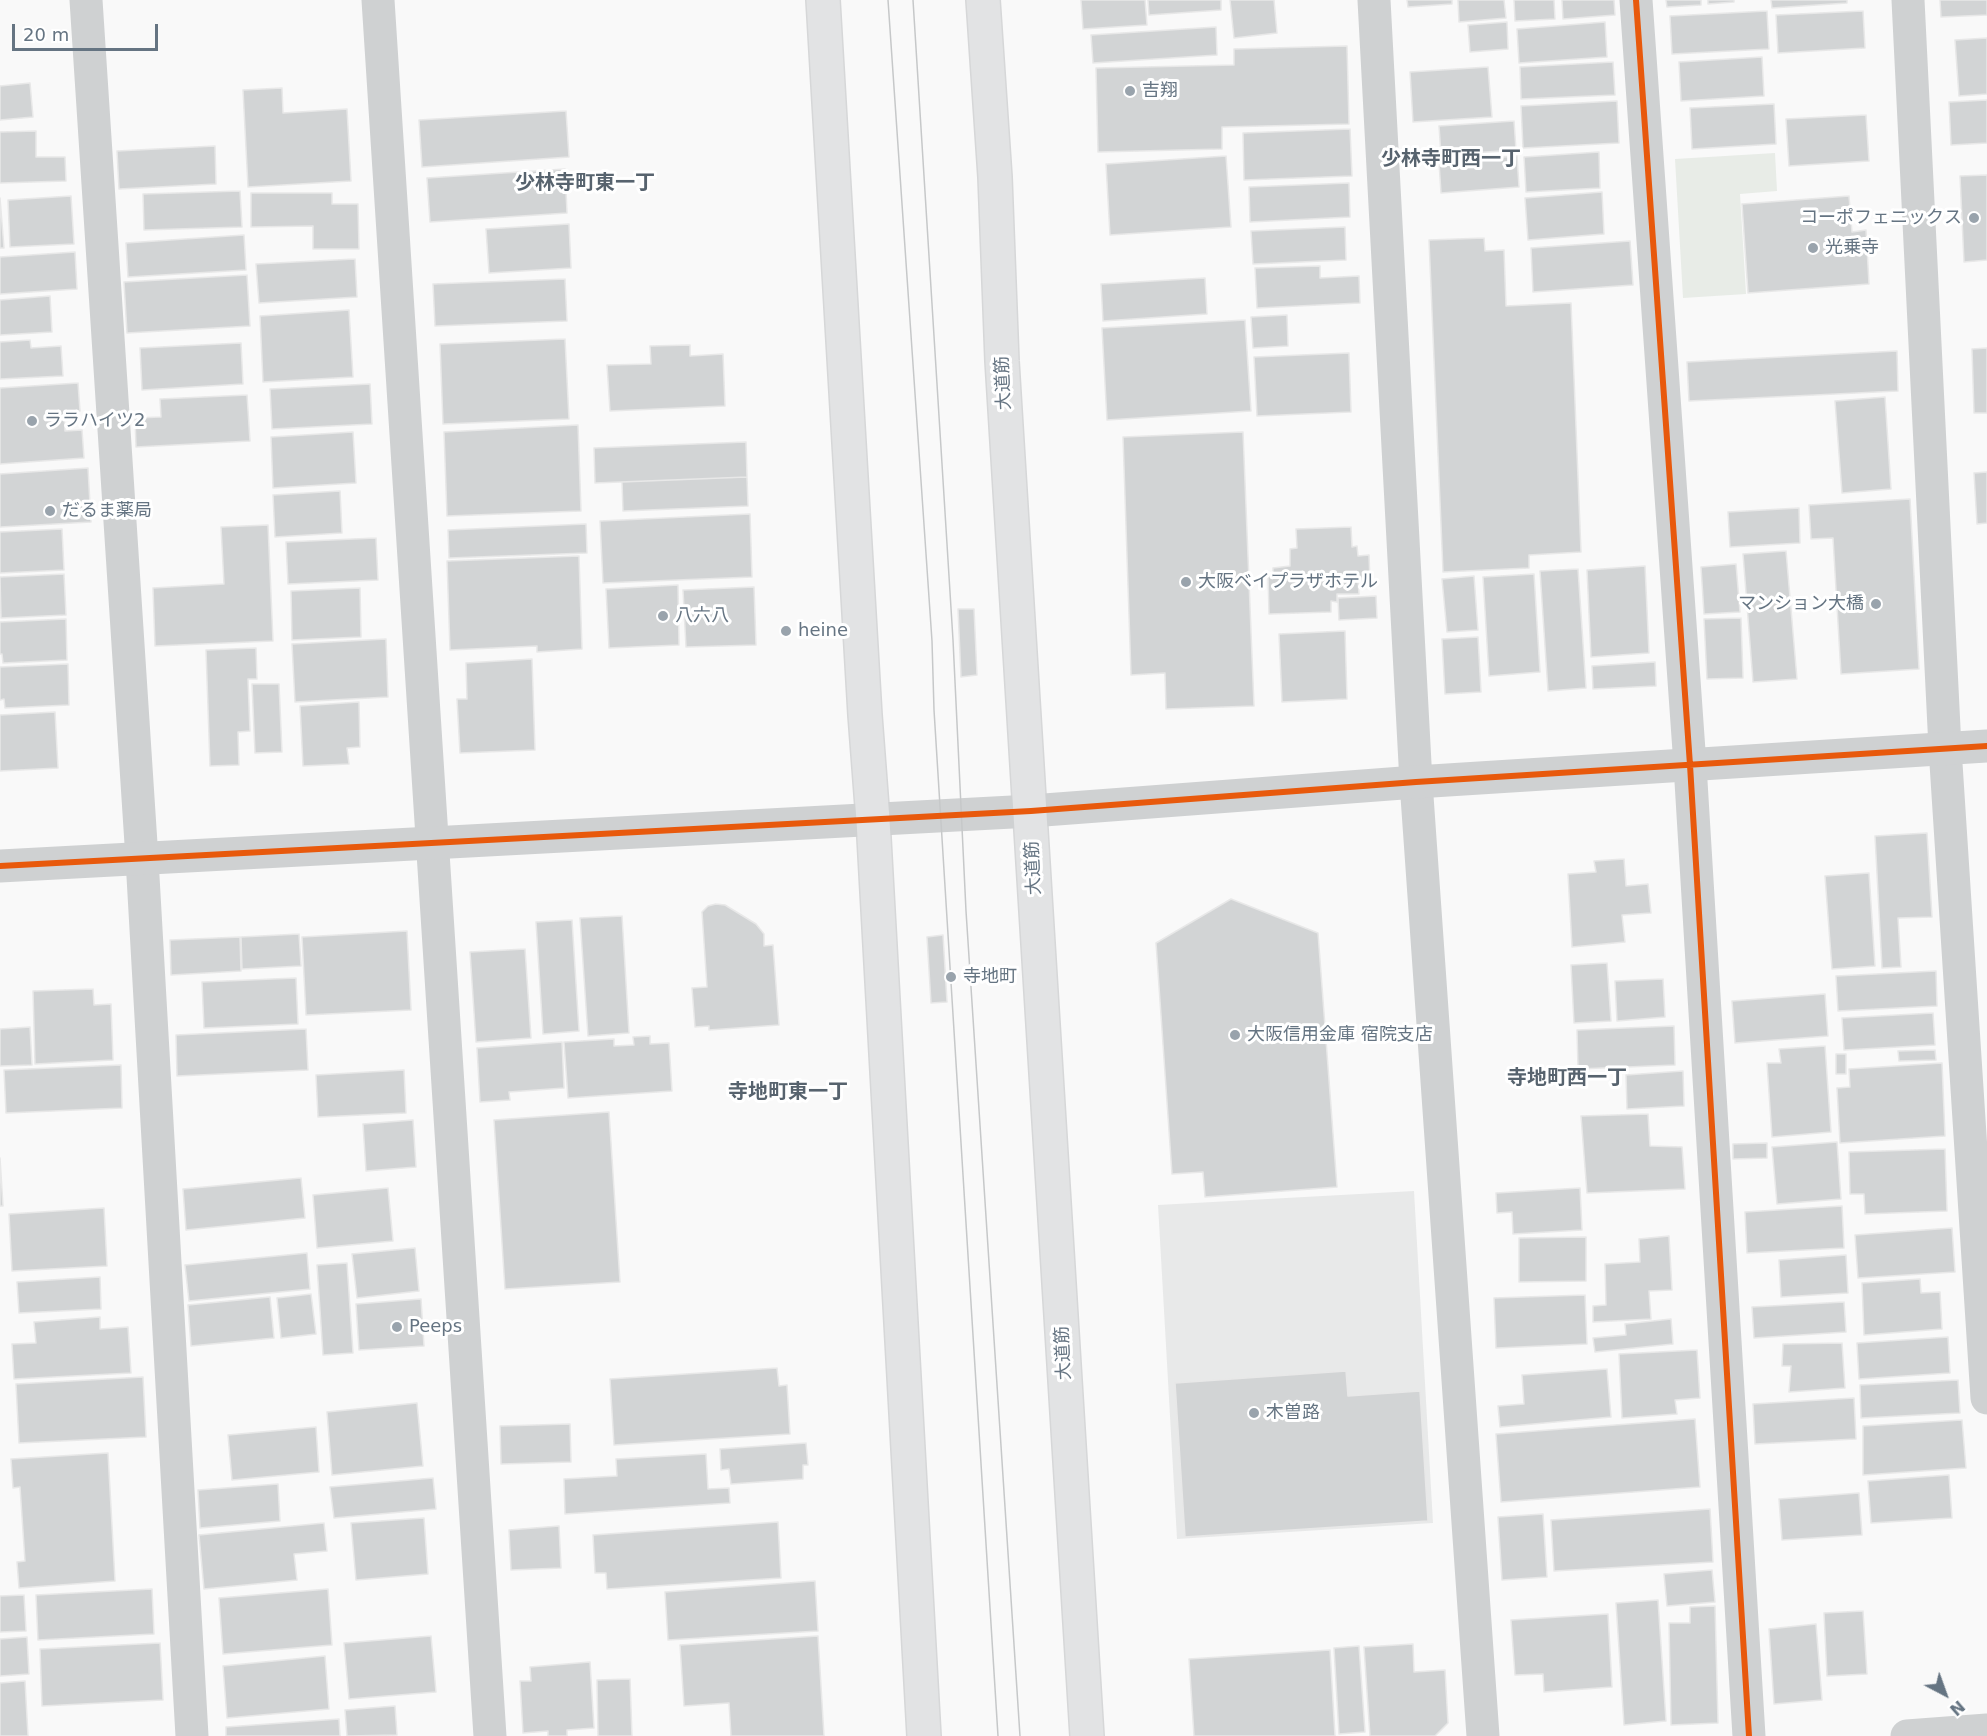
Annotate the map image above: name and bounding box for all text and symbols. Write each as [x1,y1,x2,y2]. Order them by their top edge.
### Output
scale bar [15,12,160,50]
text: 20 m [23,24,69,45]
place label: 吉翔 [1142,80,1178,102]
marker: 吉翔 [1123,84,1137,98]
district label: 少林寺町西一丁 [1381,148,1521,172]
district label: 少林寺町東一丁 [515,172,655,196]
place label: コーポフェニックス [1800,207,1962,229]
marker: コーポフェニックス [1967,211,1981,225]
place label: 光乗寺 [1825,237,1879,259]
marker: 光乗寺 [1806,241,1820,255]
street label: 大道筋 [992,355,1016,411]
place label: ララハイツ2 [44,410,145,432]
marker: ララハイツ2 [25,414,39,428]
place label: だるま薬局 [62,500,152,522]
marker: だるま薬局 [43,504,57,518]
place label: 大阪ベイプラザホテル [1198,571,1378,593]
marker: 大阪ベイプラザホテル [1179,575,1193,589]
place label: マンション大橋 [1738,593,1864,615]
marker: マンション大橋 [1869,597,1883,611]
place label: 八六八 [675,605,729,627]
marker: 八六八 [656,609,670,623]
place label: heine [798,620,848,642]
marker: heine [779,624,793,638]
street label: 大道筋 [1022,840,1046,896]
place label: 寺地町 [963,966,1017,988]
marker: 寺地町 [944,970,958,984]
place label: 大阪信用金庫 宿院支店 [1247,1024,1433,1046]
marker: 大阪信用金庫 宿院支店 [1228,1028,1242,1042]
district label: 寺地町西一丁 [1507,1067,1627,1091]
district label: 寺地町東一丁 [728,1081,848,1105]
place label: Peeps [409,1316,462,1338]
marker: Peeps [390,1320,404,1334]
street label: 大道筋 [1052,1325,1076,1381]
place label: 木曽路 [1266,1402,1320,1424]
marker: 木曽路 [1247,1406,1261,1420]
north arrow [1915,1664,1975,1724]
text: N [1946,1696,1968,1720]

